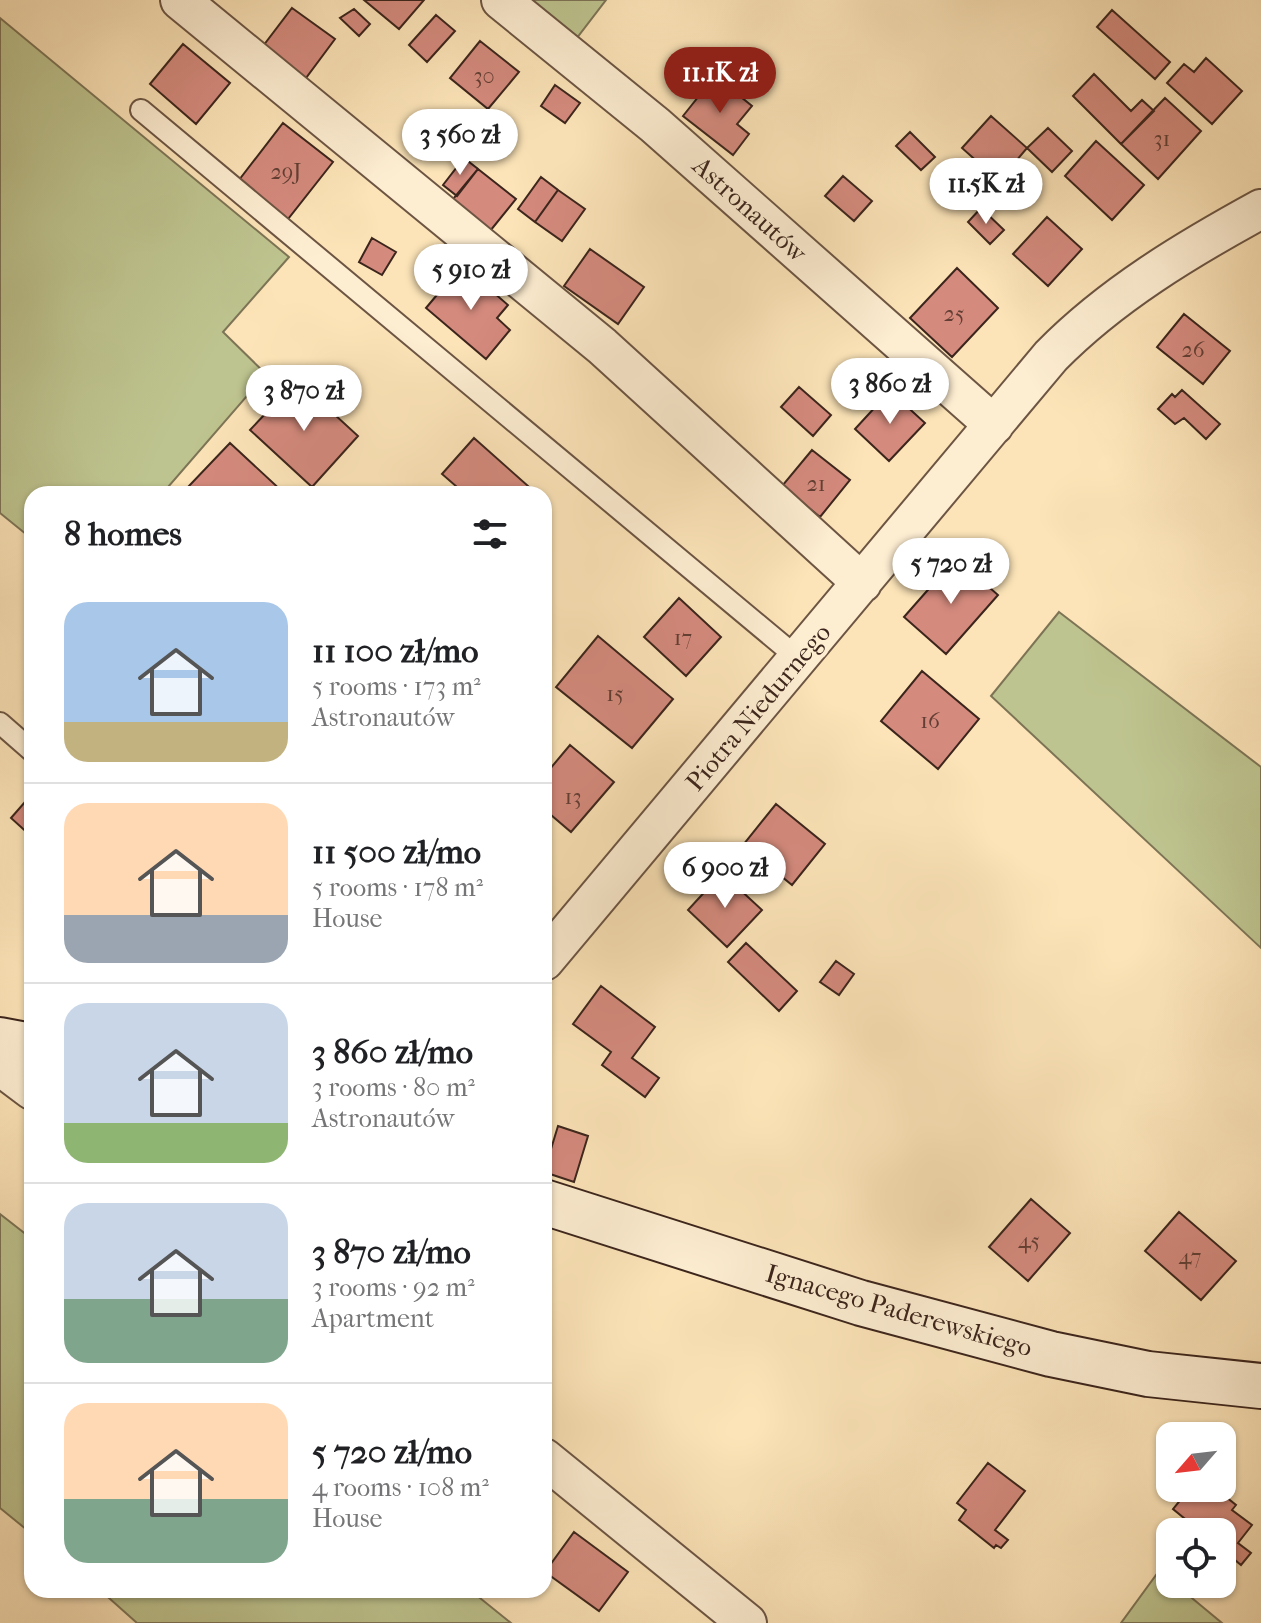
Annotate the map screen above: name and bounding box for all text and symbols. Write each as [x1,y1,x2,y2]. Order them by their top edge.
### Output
pin: 11.1K zł [637,47,803,115]
text: 11.1K zł [682,57,758,88]
house number: 30 [473,63,495,89]
pin: 3 560 zł [377,109,543,177]
text: 3 560 zł [420,119,500,150]
house number: 31 [1154,126,1170,152]
street label: Astronautów [686,149,813,269]
pin: 11.5K zł [903,158,1069,226]
house number: 29J [270,159,302,185]
text: 11.5K zł [948,168,1024,199]
pin: 5 910 zł [388,244,554,312]
text: 5 910 zł [432,254,510,285]
house number: 25 [944,301,964,327]
house number: 26 [1181,337,1205,363]
pin: 3 860 zł [807,358,973,426]
pin: 3 870 zł [221,365,387,433]
text: 3 860 zł [849,368,931,399]
text: 3 870 zł [264,375,344,406]
house number: 21 [806,471,826,497]
icon: filters [468,512,512,556]
text: 8 homes [64,514,182,554]
pin: 5 720 zł [868,538,1034,606]
text: 5 720 zł [910,548,992,579]
street label: Piotra Niedurnego [679,617,837,797]
house number: 17 [674,625,692,651]
text: 11 100 zł/mo [312,631,478,671]
icon: home [128,634,224,730]
text: 5 rooms · 173 m² [312,671,481,702]
house number: 15 [606,681,624,707]
text: Astronautów [312,702,455,733]
house number: 16 [920,708,940,734]
house number: 13 [565,784,581,810]
text: 11 500 zł/mo [312,832,481,872]
icon: home [128,835,224,931]
pin: 6 900 zł [642,842,808,910]
text: 6 900 zł [682,852,768,883]
text: 5 rooms · 178 m² [312,872,483,903]
text: House [312,903,382,934]
text: 3 860 zł/mo [312,1032,473,1072]
icon: home [128,1035,224,1131]
text: 3 rooms · 80 m² [312,1072,475,1103]
text: Astronautów [312,1103,455,1134]
house number: 45 [1018,1228,1040,1254]
text: 3 870 zł/mo [312,1232,471,1272]
icon: home [128,1235,224,1331]
house number: 47 [1179,1244,1201,1270]
street label: Ignacego Paderewskiego [762,1258,1036,1363]
text: 3 rooms · 92 m² [312,1272,475,1303]
text: Apartment [312,1303,434,1334]
north arrow [1156,1422,1236,1502]
map controls [1156,1422,1236,1598]
text: 5 720 zł/mo [312,1432,472,1472]
icon: home [128,1435,224,1531]
text: 4 rooms · 108 m² [312,1472,489,1503]
text: House [312,1503,382,1534]
button: locate [1156,1518,1236,1598]

